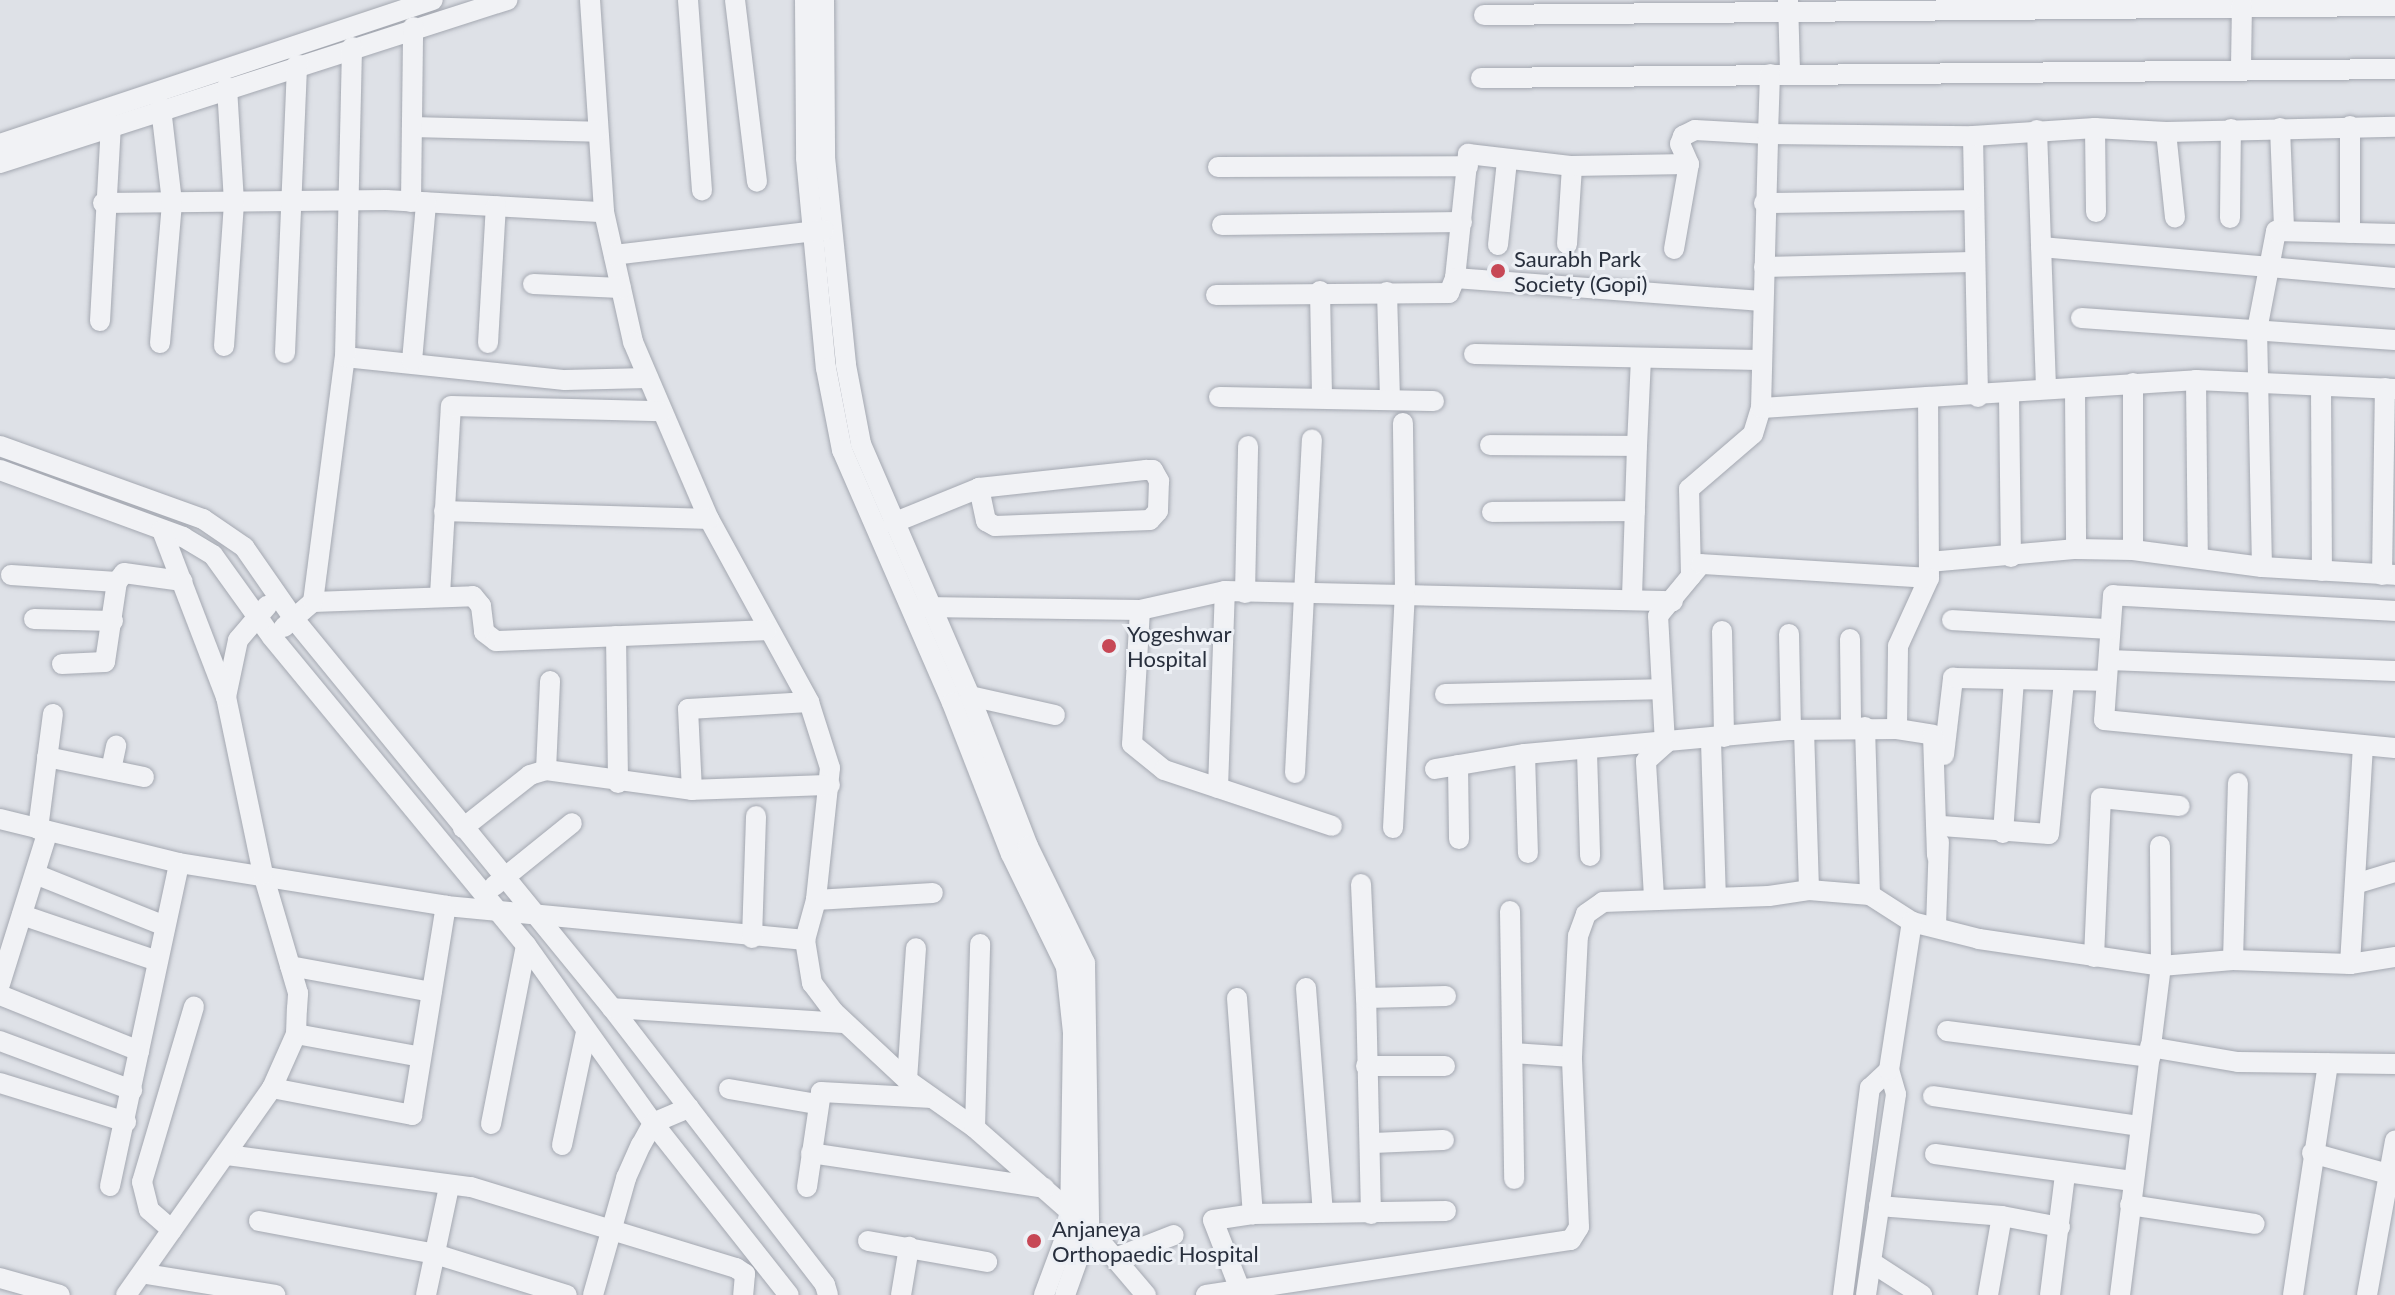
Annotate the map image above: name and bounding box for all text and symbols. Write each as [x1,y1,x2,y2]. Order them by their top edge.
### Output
place label: Saurabh Park Society (Gopi) [1514,245,1648,296]
marker: Saurabh Park Society (Gopi) [1489,262,1507,280]
place label: Yogeshwar Hospital [1127,620,1231,672]
marker: Yogeshwar Hospital [1098,635,1120,657]
place label: Anjaneya Orthopaedic Hospital [1052,1215,1259,1266]
marker: Anjaneya Orthopaedic Hospital [1023,1230,1045,1252]

